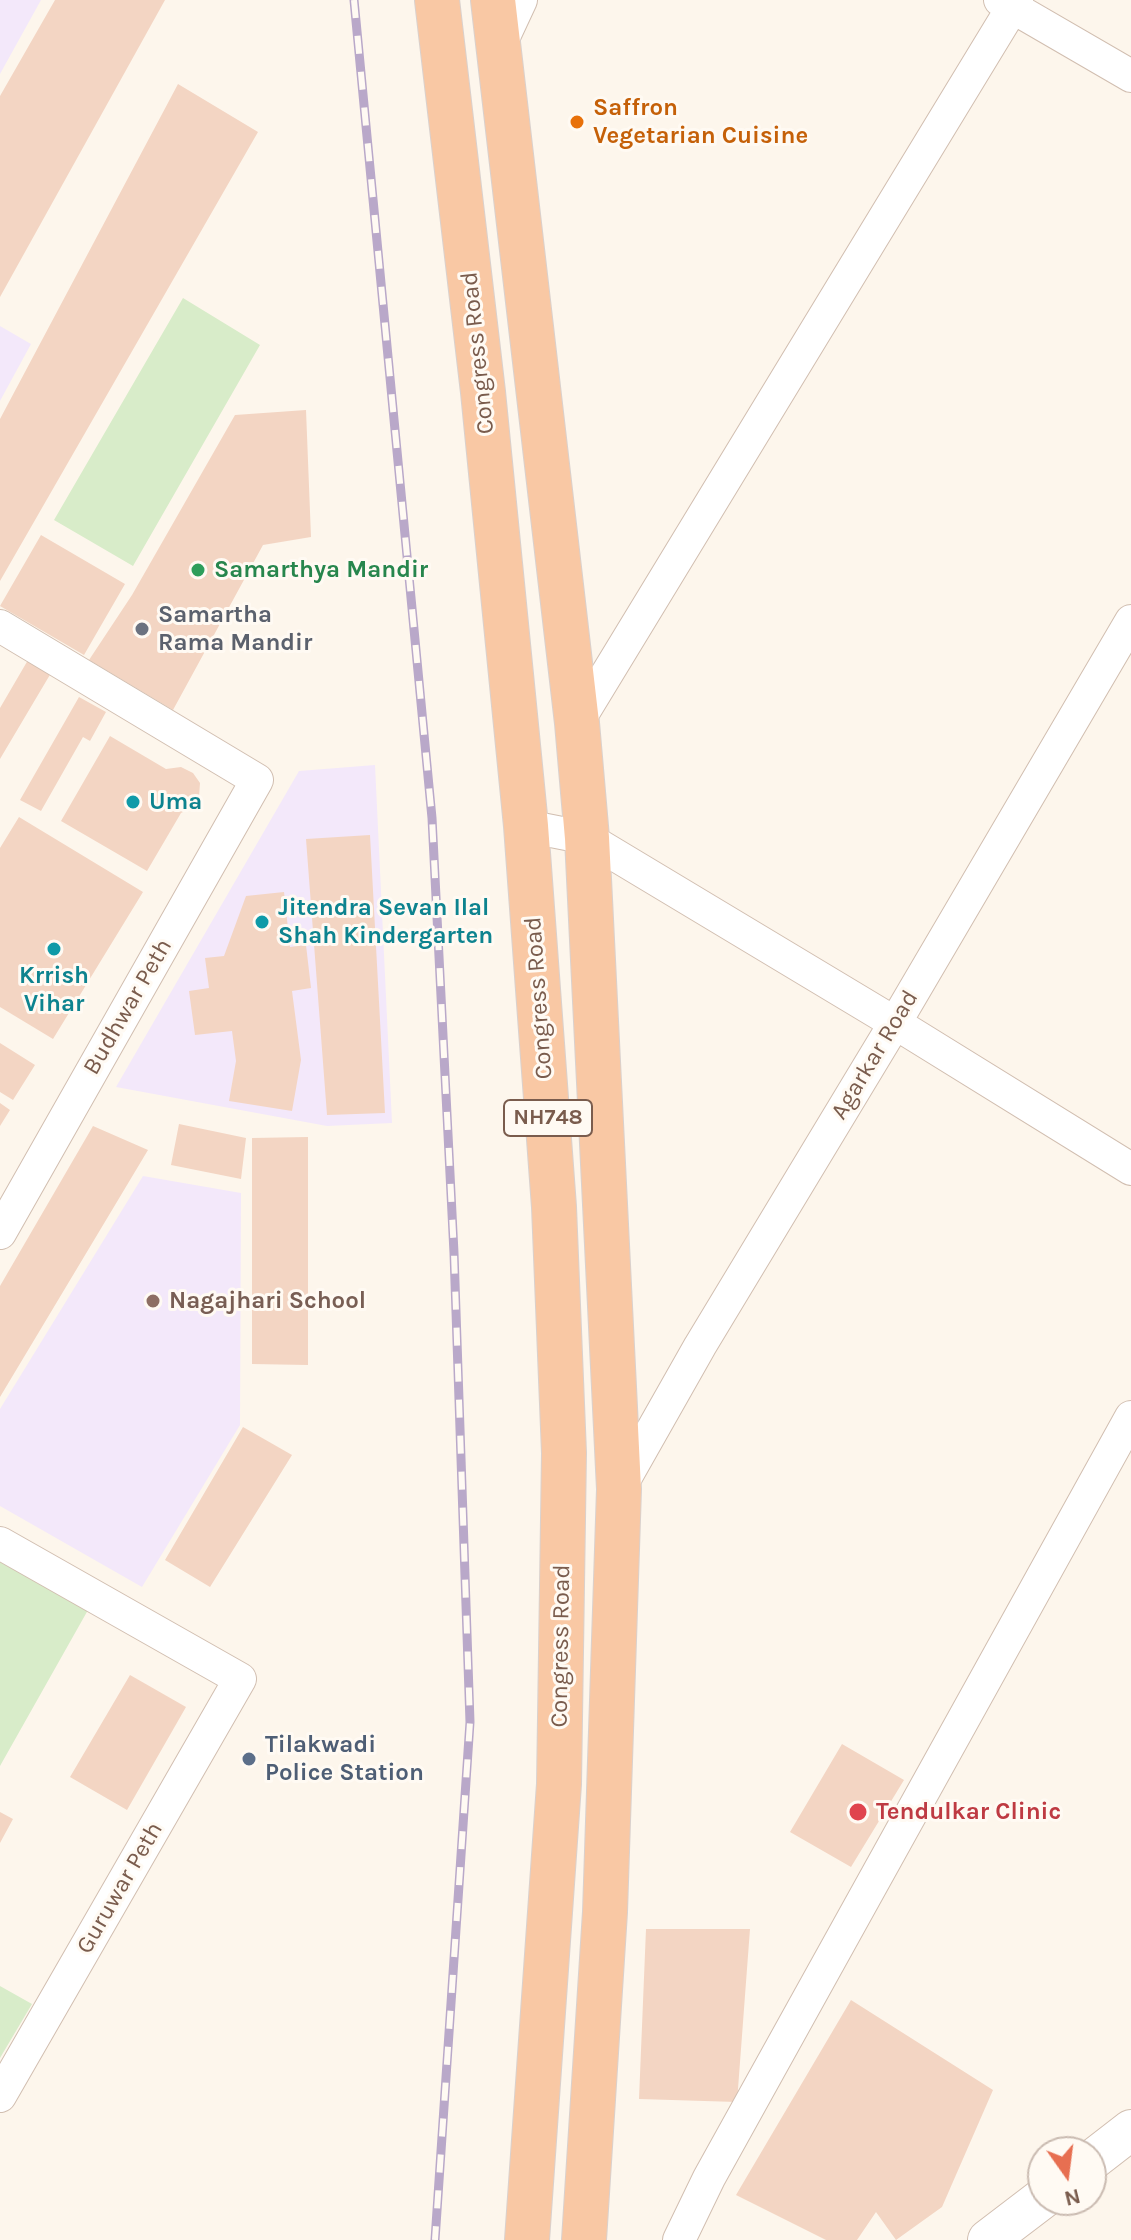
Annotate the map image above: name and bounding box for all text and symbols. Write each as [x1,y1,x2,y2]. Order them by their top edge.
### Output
place label: Saffron Vegetarian Cuisine [593,94,808,150]
marker: Saffron Vegetarian Cuisine [568,113,586,131]
street label: Congress Road [455,270,501,436]
place label: Samarthya Mandir [214,556,428,584]
marker: Samarthya Mandir [189,561,207,579]
place label: Samartha Rama Mandir [158,601,312,657]
marker: Samartha Rama Mandir [133,620,151,638]
place label: Uma [149,788,202,816]
marker: Uma [124,793,142,811]
place label: Jitendra Sevan Ilal Shah Kindergarten [278,894,493,950]
marker: Jitendra Sevan Ilal Shah Kindergarten [253,913,271,931]
street label: Congress Road [519,916,559,1080]
street label: Budhwar Peth [77,934,179,1080]
marker: Krrish Vihar [45,940,63,958]
place label: Krrish Vihar [19,962,89,1018]
street label: Agarkar Road [825,985,925,1125]
road number: NH748 [504,1100,592,1136]
place label: Nagajhari School [169,1287,366,1315]
marker: Nagajhari School [144,1292,162,1310]
street label: Congress Road [545,1564,577,1728]
place label: Tilakwadi Police Station [265,1731,424,1787]
marker: Tilakwadi Police Station [240,1750,258,1768]
place label: Tendulkar Clinic [876,1798,1061,1826]
marker: Tendulkar Clinic [847,1801,869,1823]
street label: Guruwar Peth [71,1817,169,1959]
north arrow [1027,2136,1107,2216]
text: N [1062,2183,1083,2212]

